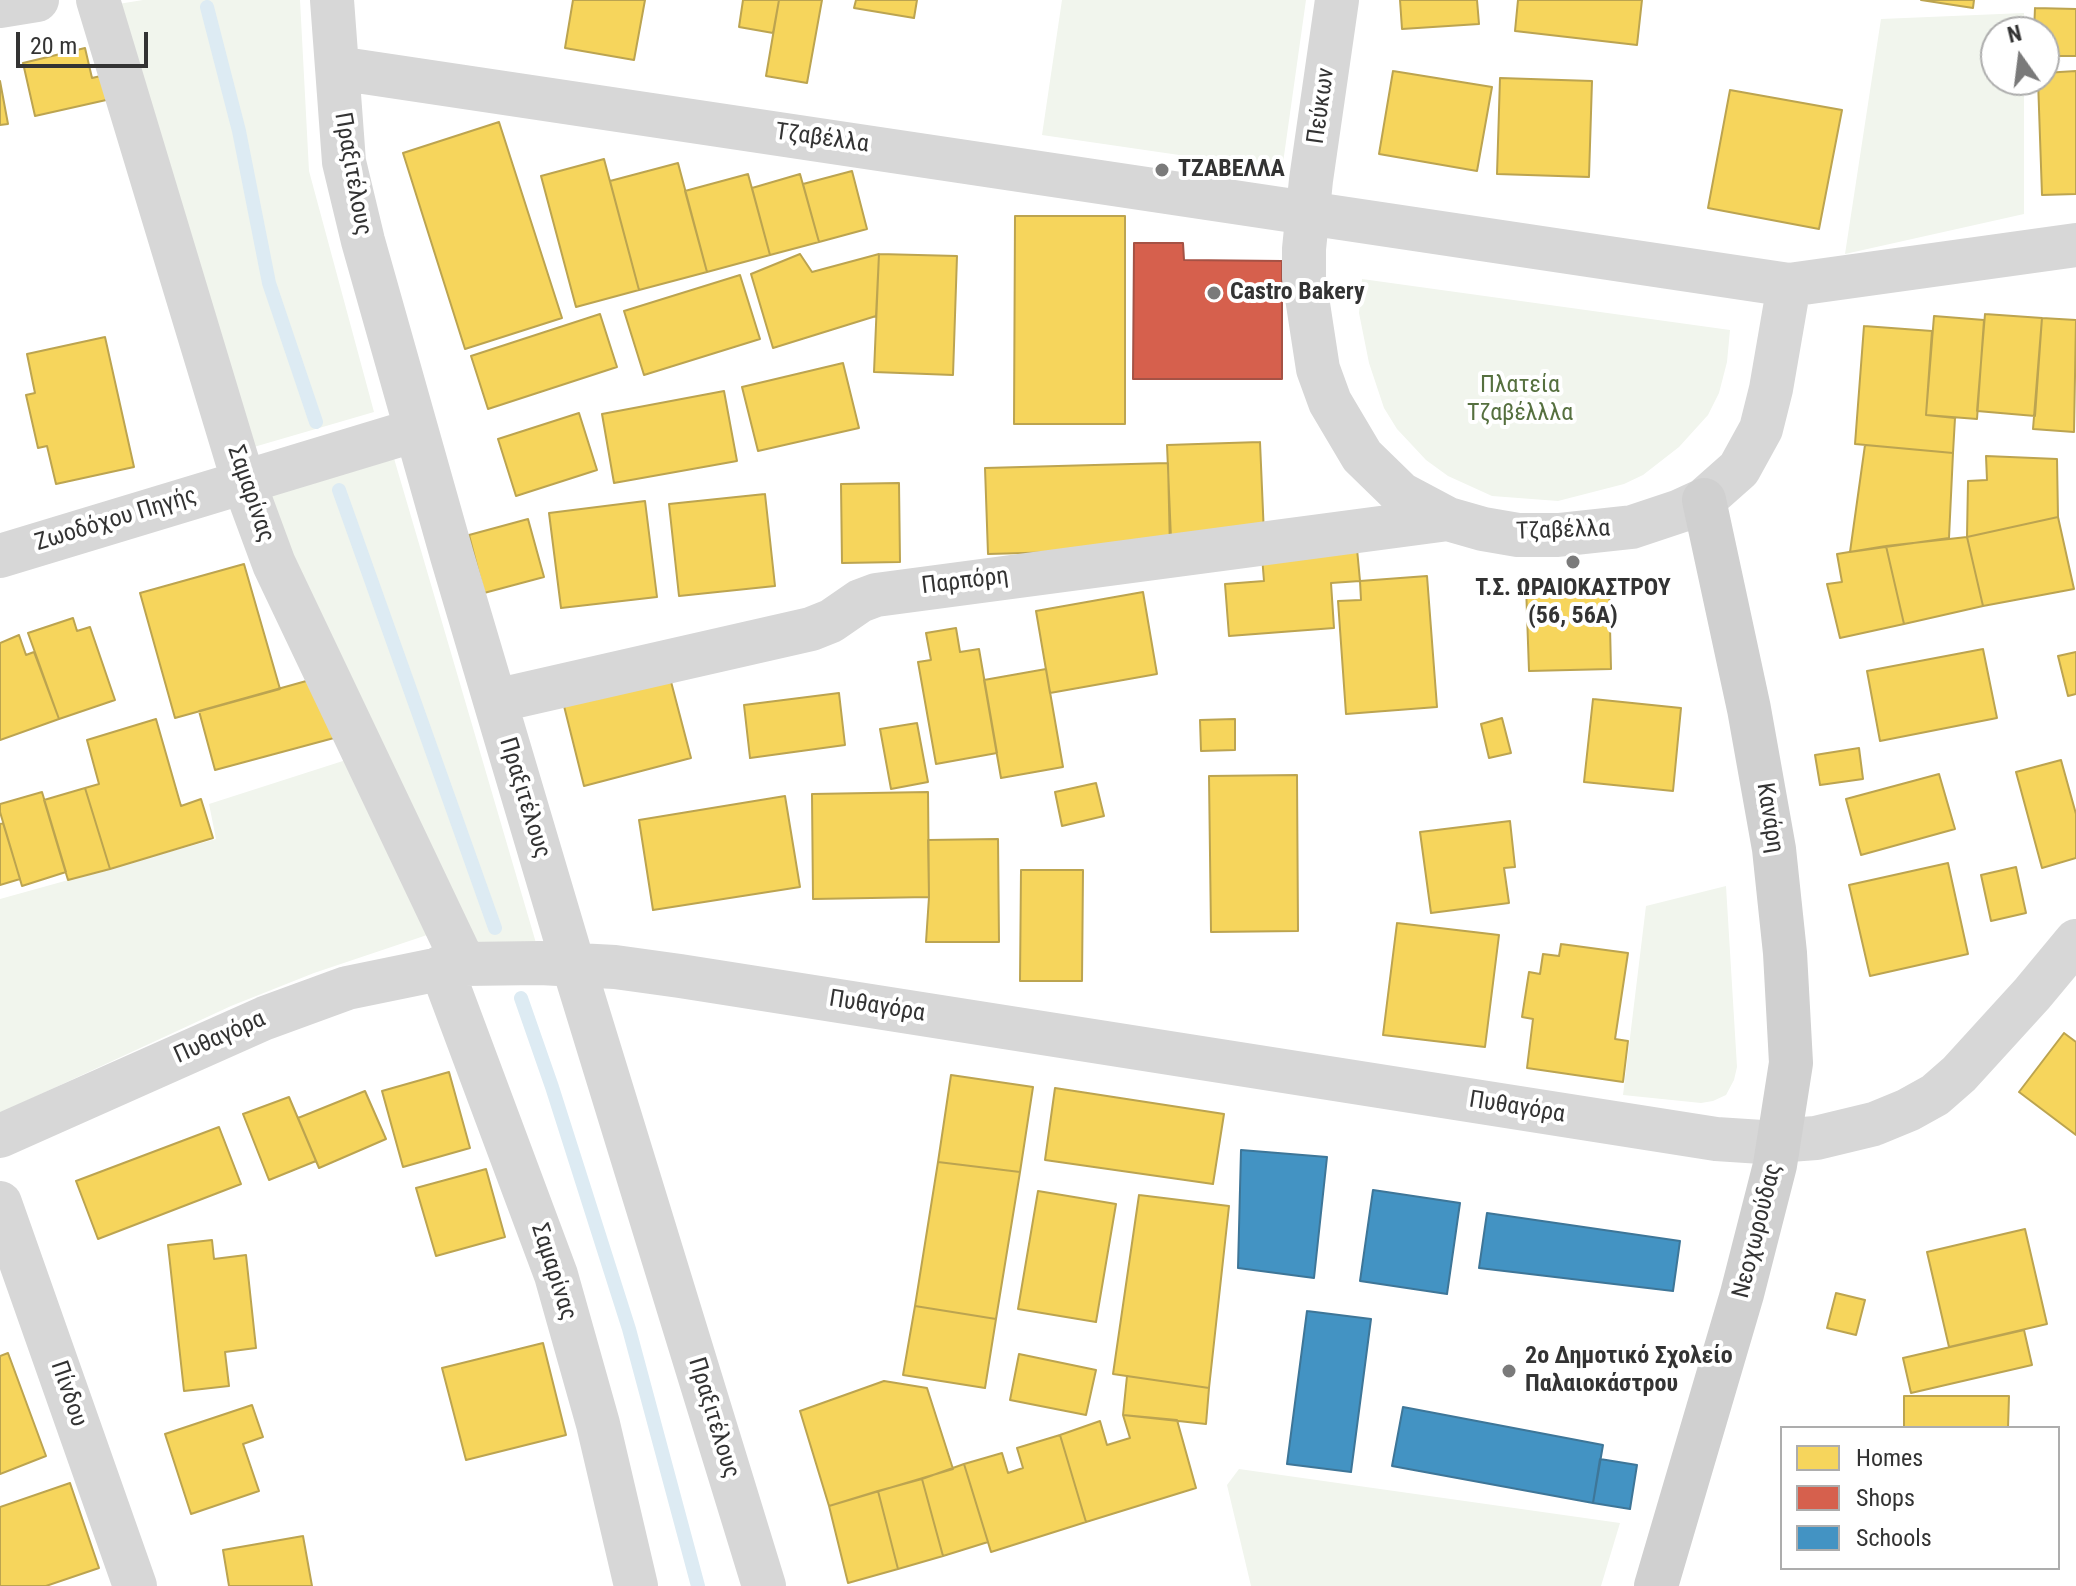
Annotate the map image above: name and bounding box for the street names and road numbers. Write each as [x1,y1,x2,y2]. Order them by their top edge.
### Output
street label: Πεύκων [1302,66,1342,146]
street label: Πραξιτέλους [327,110,377,238]
street label: Τζαβέλλα [773,118,871,160]
street label: Σαμαρίνας [220,442,280,546]
street label: Ζωοδόχου Πηγής [32,482,200,558]
street label: Τζαβέλλα [1515,515,1611,547]
street label: Παρπόρη [920,562,1010,602]
street label: Πραξιτέλους [492,734,556,862]
street label: Κανάρη [1749,781,1789,855]
street label: Πυθαγόρα [827,985,927,1029]
street label: Πυθαγόρα [170,1005,270,1071]
street label: Πυθαγόρα [1467,1086,1567,1130]
street label: Νεοχωρούδας [1727,1161,1789,1301]
street label: Σαμαρίνας [524,1220,582,1324]
street label: Πραξιτέλους [681,1354,745,1482]
street label: Πίνδου [43,1357,93,1431]

